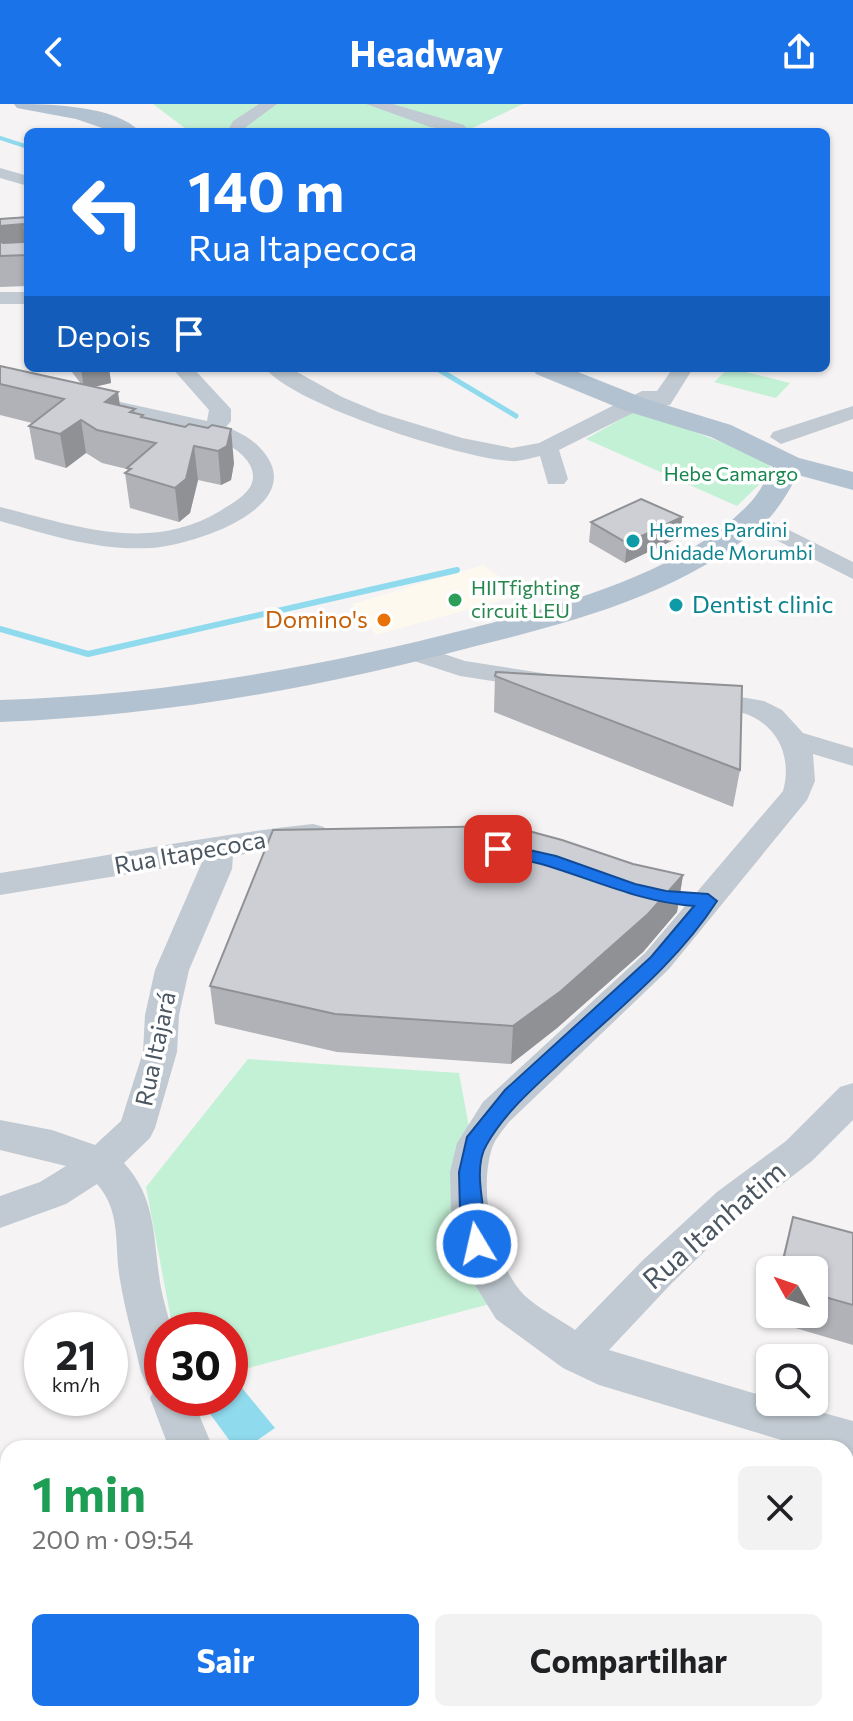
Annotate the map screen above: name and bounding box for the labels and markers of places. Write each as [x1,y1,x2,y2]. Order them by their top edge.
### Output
place label: Hermes Pardini Unidade Morumbi [649,517,813,564]
marker: Hermes Pardini Unidade Morumbi [624,532,642,550]
place label: HIITfighting circuit LEU [471,575,580,622]
place label: Dentist clinic [692,589,833,618]
marker: HIITfighting circuit LEU [446,591,464,609]
marker: Dentist clinic [667,596,685,614]
place label: Domino's [265,604,368,633]
marker: Domino's [375,611,393,629]
pin [464,815,532,883]

